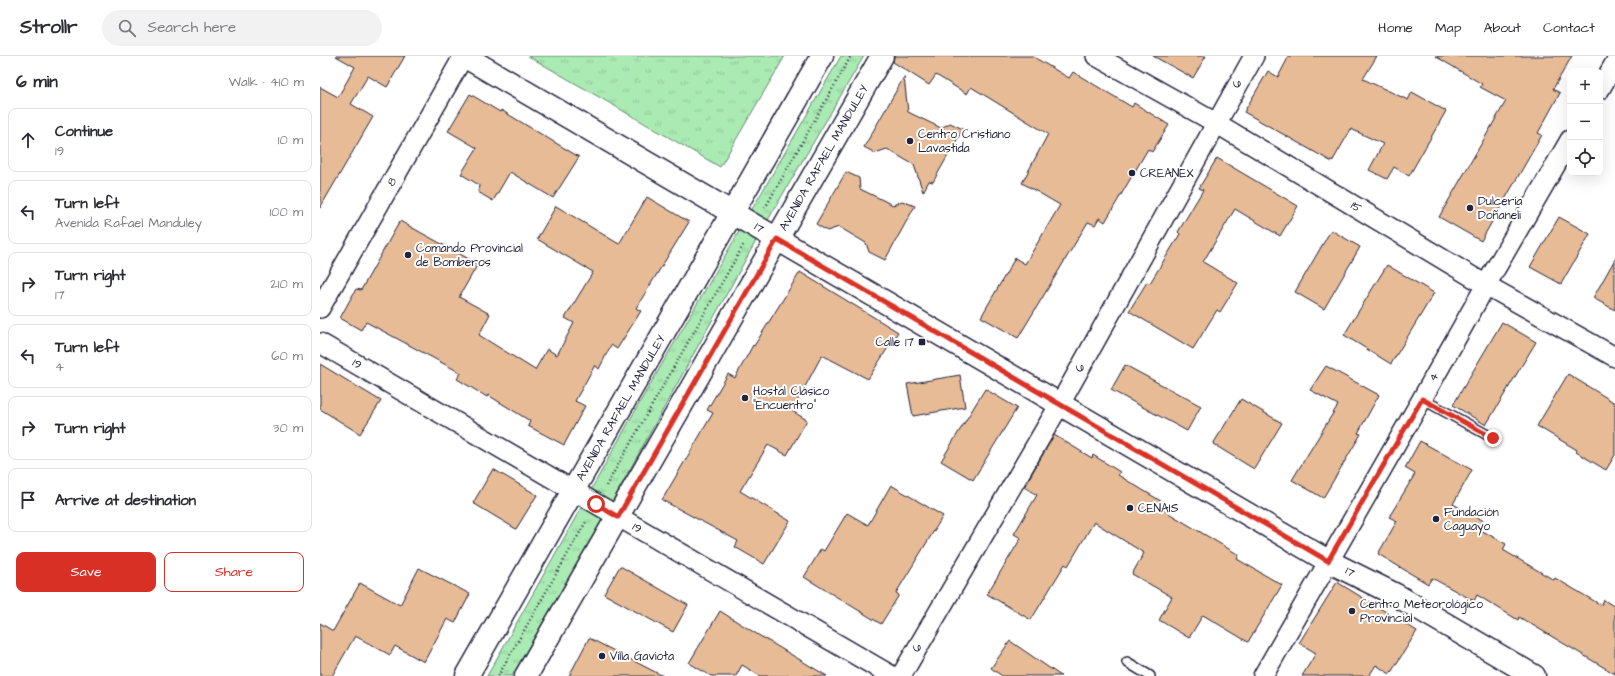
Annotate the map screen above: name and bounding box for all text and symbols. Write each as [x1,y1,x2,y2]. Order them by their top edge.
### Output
search box [102,10,382,46]
text: Strollr [20,14,78,41]
icon: search [116,17,138,39]
text: Search here [148,17,236,38]
text: Home [1378,18,1413,38]
text: Map [1435,18,1461,38]
text: About [1483,18,1521,38]
text: Contact [1543,18,1595,38]
map controls [1567,68,1603,176]
button: + [1567,68,1603,104]
text: 6 min [16,70,58,94]
text: Walk · 410 m [229,73,304,91]
street label: 6 [1228,76,1246,92]
street label: AVENIDA RAFAEL MANDULEY [775,81,873,234]
button: − [1567,104,1603,140]
text: Continue [55,121,113,142]
place label: Centro Cristiano Lavastida [918,126,1011,157]
icon: ahead [17,129,39,151]
text: 10 m [278,131,303,149]
marker: Centro Cristiano Lavastida [905,136,915,146]
button: locate [1567,140,1603,176]
text: 19 [55,142,64,160]
place label: CREANEX [1140,165,1194,182]
marker: CREANEX [1127,168,1137,178]
street label: 8 [383,174,401,190]
text: Turn left [55,193,119,214]
place label: Dulcería Doñaneli [1478,193,1522,224]
street label: 15 [1347,197,1365,217]
icon: left [17,201,39,223]
text: 100 m [270,203,303,221]
marker: Dulcería Doñaneli [1465,203,1475,213]
text: Avenida Rafael Manduley [55,214,202,232]
street label: 17 [751,218,768,238]
place label: Comando Provincial de Bomberos [416,240,523,271]
marker: Comando Provincial de Bomberos [403,250,413,260]
text: Turn right [55,265,126,286]
icon: right [17,273,39,295]
text: 210 m [270,275,303,293]
text: 17 [55,286,65,304]
street label: AVENIDA RAFAEL MANDULEY [572,331,670,484]
place label: Calle 17 [875,334,915,351]
text: Turn left [55,337,119,358]
marker: Calle 17 [917,337,927,347]
icon: left [17,345,39,367]
text: 60 m [271,347,303,365]
street label: 19 [349,355,365,374]
text: 4 [55,358,64,376]
street label: 6 [1071,360,1089,375]
street label: 4 [1425,369,1443,385]
place label: Hostal Clásico "Encuentro" [753,383,830,414]
marker: Hostal Clásico "Encuentro" [740,393,750,403]
icon: right [17,417,39,439]
text: Turn right [55,418,126,439]
text: 30 m [273,419,303,437]
route end [1484,429,1502,447]
icon: arrive [17,489,39,511]
text: Arrive at destination [55,490,196,511]
route start [587,495,605,513]
place label: CENAIS [1138,500,1179,517]
marker: CENAIS [1125,503,1135,513]
place label: Fundación Caguayo [1444,504,1499,536]
marker: Fundación Caguayo [1431,514,1441,524]
street label: 19 [629,519,645,538]
button: Save [16,552,156,592]
button: Share [164,552,304,592]
street label: 17 [1342,562,1358,582]
place label: Centro Meteorológico Provincial [1360,596,1483,627]
marker: Centro Meteorológico Provincial [1347,606,1357,616]
street label: 6 [908,640,926,656]
place label: Villa Gaviota [610,648,674,665]
marker: Villa Gaviota [597,651,607,661]

